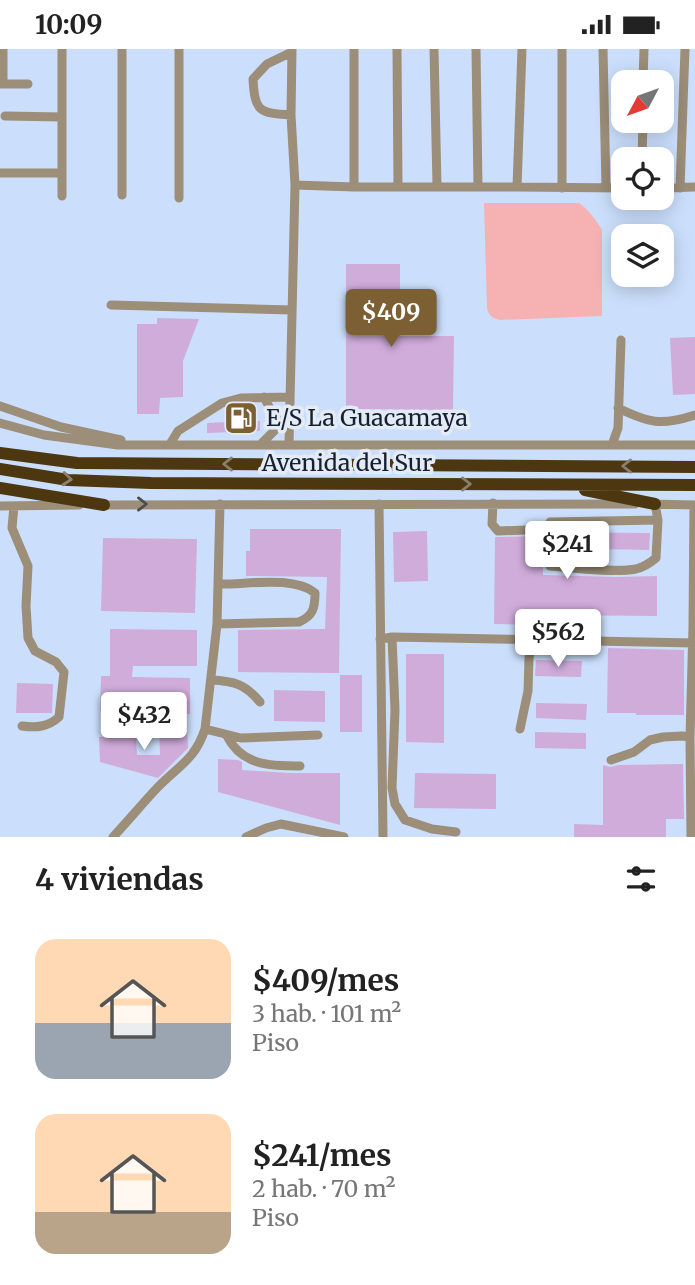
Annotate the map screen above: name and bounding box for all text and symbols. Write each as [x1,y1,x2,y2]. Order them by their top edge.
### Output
text: 10:09 [35,8,103,41]
north arrow [611,70,674,133]
map controls [611,70,674,287]
button: locate [611,147,674,210]
button: layers [611,224,674,287]
pin: $409 [350,289,432,349]
text: $409 [362,297,420,326]
fuel station icon: E/S La Guacamaya [222,399,260,437]
place label: E/S La Guacamaya [266,403,468,432]
street label: Avenida del Sur [261,448,432,477]
one-way arrow [222,456,233,472]
one-way arrow [621,458,632,474]
one-way arrow [62,471,73,486]
one-way arrow [462,476,472,492]
one-way arrow [137,496,147,512]
pin: $241 [526,521,608,581]
text: $241 [541,529,593,558]
pin: $562 [517,609,599,669]
text: $562 [531,617,585,646]
pin: $432 [103,693,185,752]
text: $432 [117,700,171,729]
text: 4 viviendas [35,860,204,898]
icon: filters [622,860,660,898]
text: $409/mes [252,961,399,999]
icon: home [91,967,175,1051]
text: 3 hab. · 101 m² [252,999,401,1028]
text: Piso [252,1028,299,1057]
text: $241/mes [252,1136,391,1174]
icon: home [91,1142,175,1226]
text: 2 hab. · 70 m² [252,1174,395,1203]
text: Piso [252,1203,299,1232]

